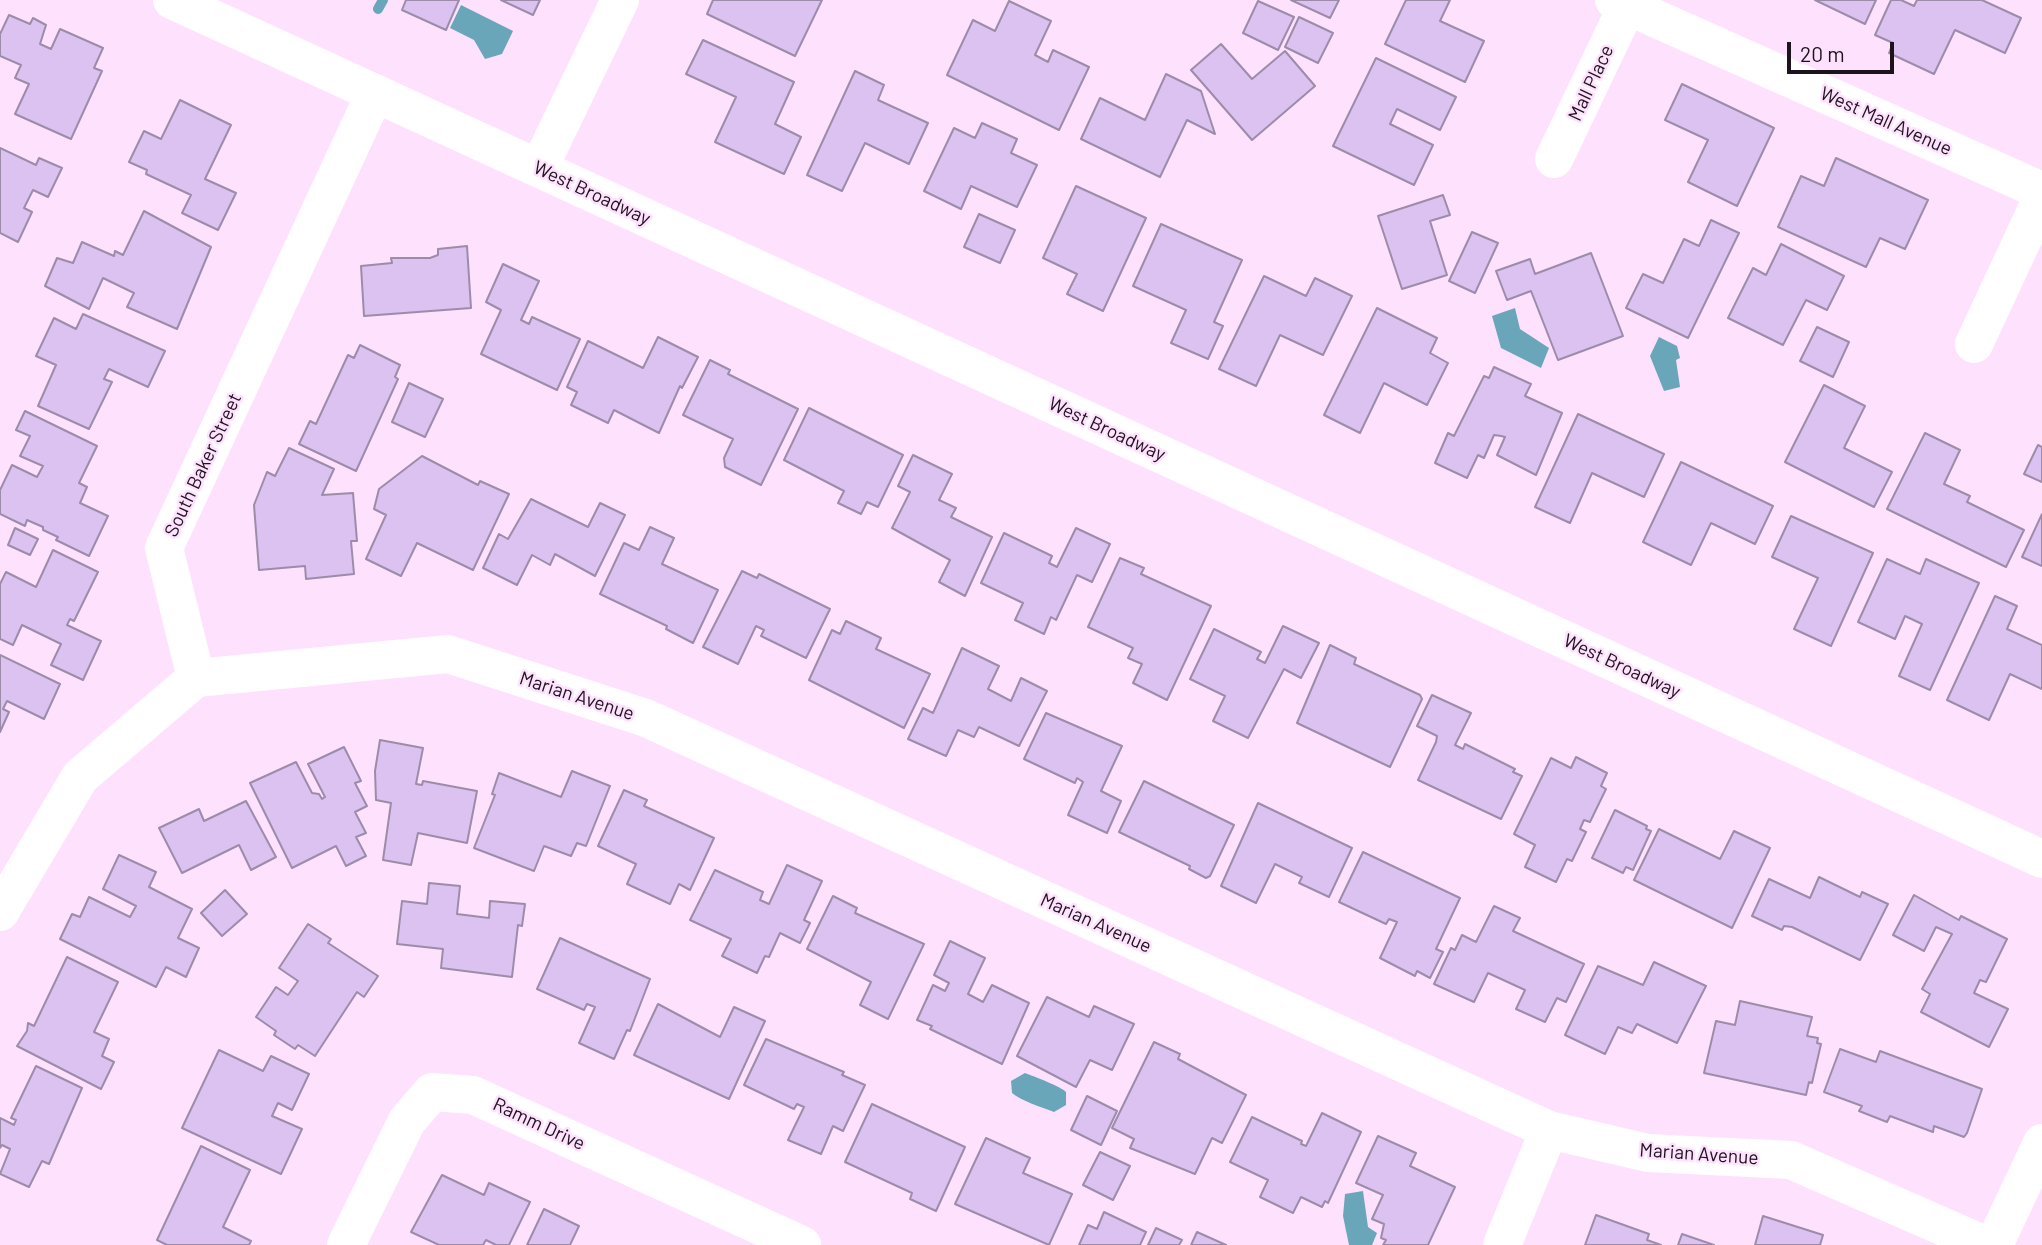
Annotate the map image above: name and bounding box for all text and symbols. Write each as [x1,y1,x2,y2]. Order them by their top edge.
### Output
scale bar [1790,28,1897,72]
street label: Mall Place [1564,41,1618,125]
text: 20 m [1800,41,1845,66]
street label: West Mall Avenue [1817,82,1955,160]
street label: West Broadway [530,156,654,230]
street label: South Baker Street [160,390,246,540]
street label: West Broadway [1045,392,1169,466]
street label: West Broadway [1560,629,1684,703]
street label: Marian Avenue [517,667,637,725]
street label: Marian Avenue [1037,888,1155,958]
street label: Ramm Drive [489,1093,589,1155]
street label: Marian Avenue [1639,1138,1759,1170]

